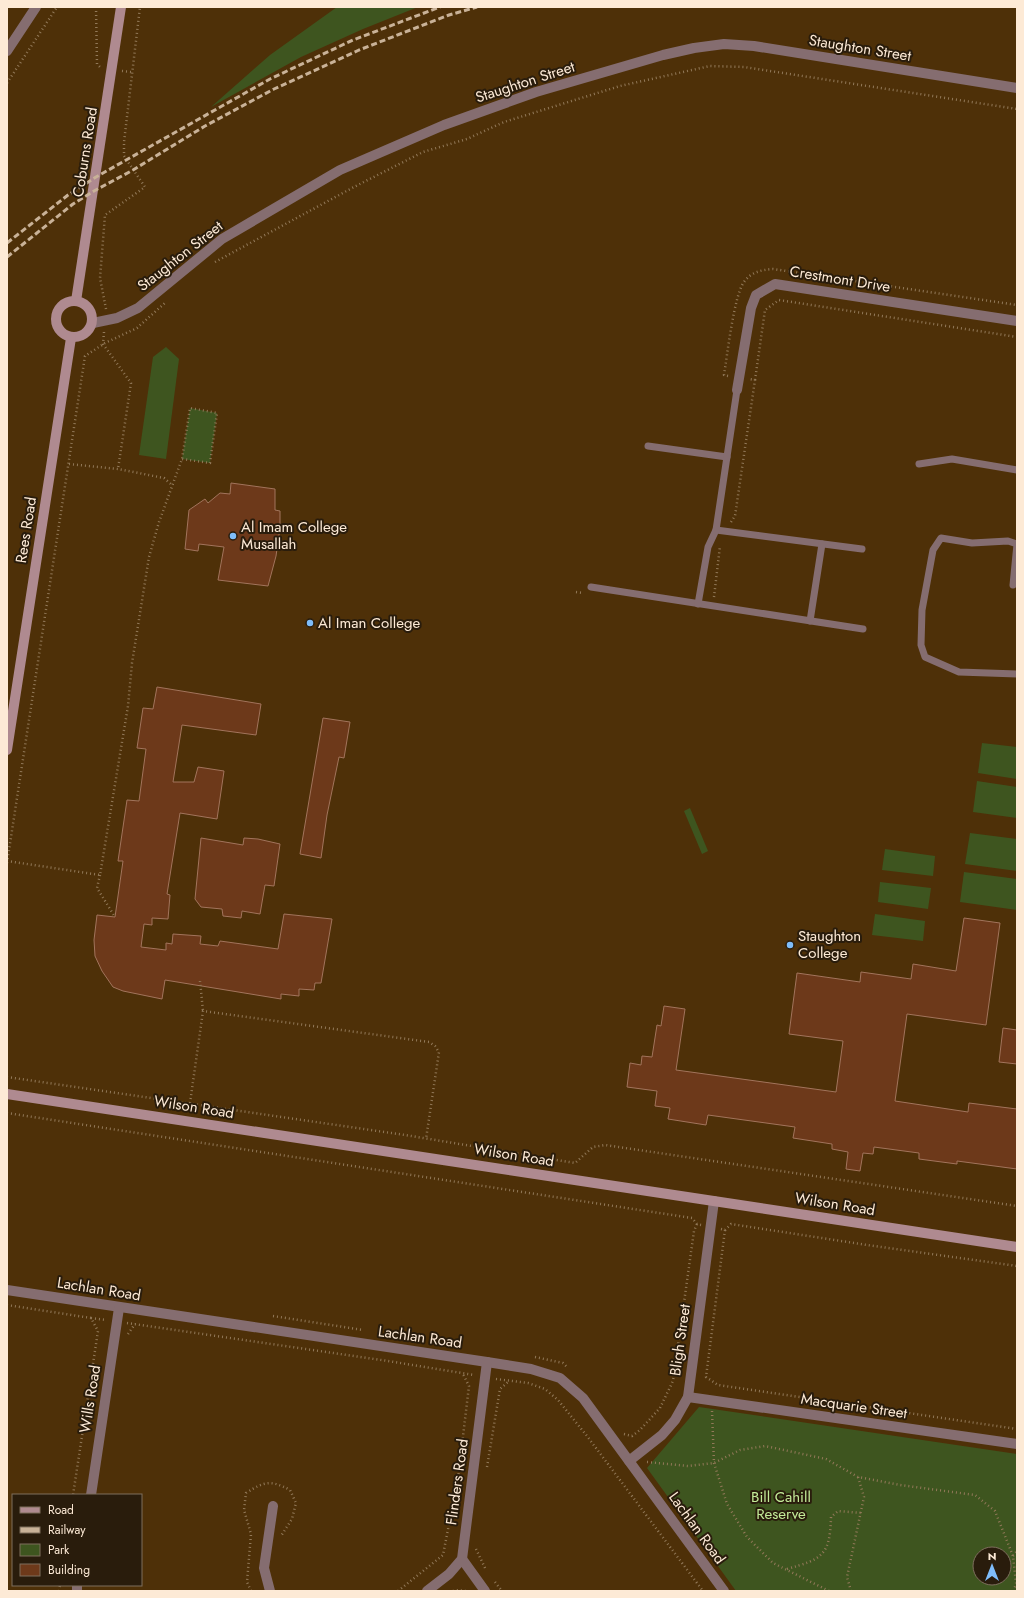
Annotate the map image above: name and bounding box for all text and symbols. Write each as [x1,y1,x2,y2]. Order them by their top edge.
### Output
street label: Staughton Street [807,29,913,67]
street label: Staughton Street [472,55,578,108]
street label: Coburns Road [67,105,103,199]
street label: Staughton Street [133,215,228,296]
street label: Crestmont Drive [788,260,892,298]
street label: Rees Road [10,495,42,565]
place label: Al Imam College Musallah [241,516,347,555]
marker: Al Imam College Musallah [228,531,238,541]
place label: Al Iman College [318,612,420,634]
marker: Al Iman College [305,618,315,628]
place label: Staughton College [798,925,861,964]
marker: Staughton College [785,940,795,950]
street label: Wilson Road [152,1090,236,1124]
street label: Wilson Road [472,1138,556,1172]
street label: Wilson Road [793,1187,877,1221]
street label: Lachlan Road [56,1272,142,1306]
street label: Bligh Street [664,1302,696,1377]
street label: Lachlan Road [377,1320,463,1354]
street label: Wills Road [74,1363,106,1435]
street label: Macquarie Street [799,1388,909,1424]
street label: Flinders Road [440,1437,474,1527]
park label: Bill Cahill Reserve [751,1486,811,1525]
street label: Lachlan Road [663,1487,731,1569]
legend [12,1494,142,1586]
text: Road [48,1501,74,1519]
text: Railway [48,1521,86,1539]
text: Park [48,1541,70,1559]
north arrow [972,1546,1012,1586]
text: N [988,1548,996,1564]
text: Building [48,1561,90,1579]

